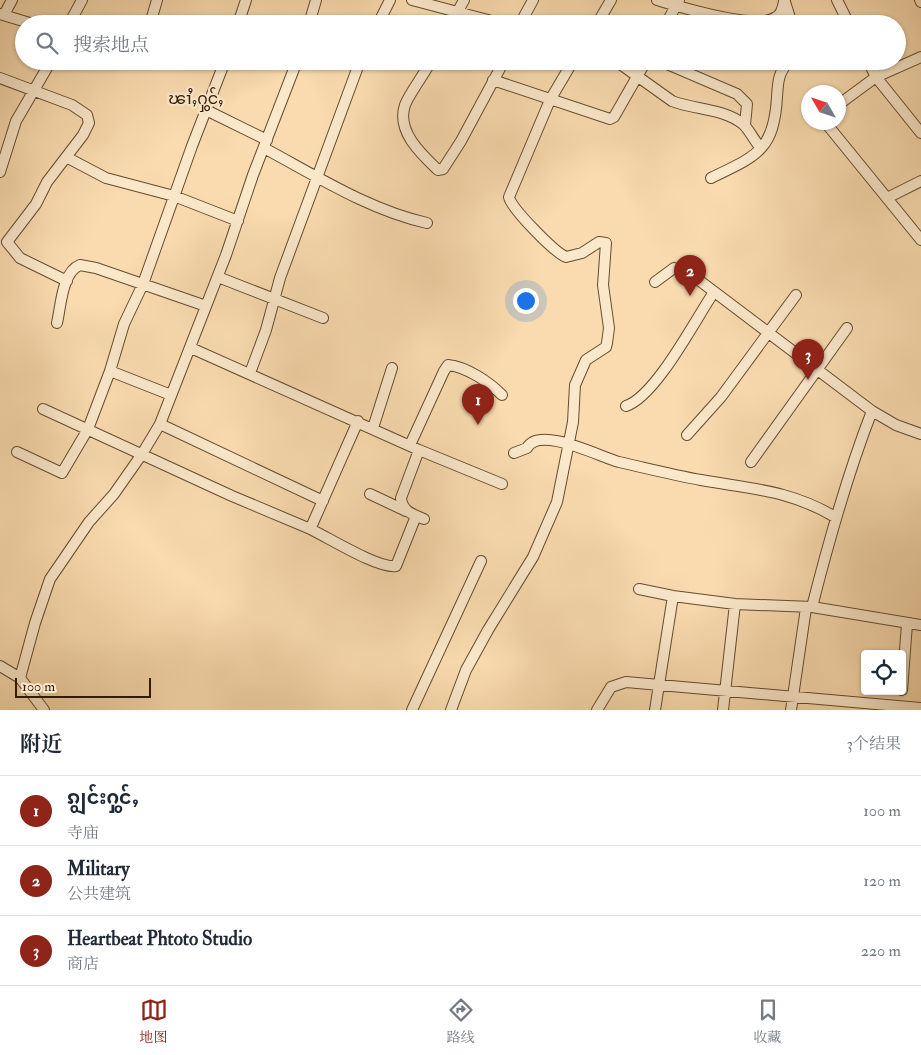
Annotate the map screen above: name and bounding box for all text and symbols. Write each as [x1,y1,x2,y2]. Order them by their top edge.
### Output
search box [15,15,906,70]
icon: search [33,29,61,57]
text: 搜索地点 [73,33,149,57]
north arrow [801,85,846,130]
district label: ၽၢႆႇႁွင်ႇ [168,87,224,112]
pin: 2 [674,255,706,296]
your location [513,288,539,314]
pin: 3 [792,339,824,380]
pin: 1 [462,384,494,425]
map controls [861,650,906,695]
button: locate [861,650,906,695]
scale bar [15,675,151,698]
text: 100 m [22,678,55,695]
text: 附近 [20,731,62,758]
text: 3个结果 [847,734,901,754]
text: ၵျွင်းႁွင်ႇ [67,786,139,810]
text: 1 [33,801,39,821]
text: 100 m [863,801,901,821]
text: 寺庙 [67,823,99,843]
text: Military [67,857,130,881]
text: 2 [32,871,40,891]
text: 120 m [863,871,901,891]
text: 公共建筑 [67,884,131,904]
text: Heartbeat Phtoto Studio [67,927,252,951]
text: 3 [33,941,39,961]
text: 220 m [861,941,901,961]
text: 商店 [67,954,99,974]
tab: 地图 [140,996,168,1046]
tab: 路线 [447,996,475,1046]
tab: 收藏 [754,996,782,1046]

